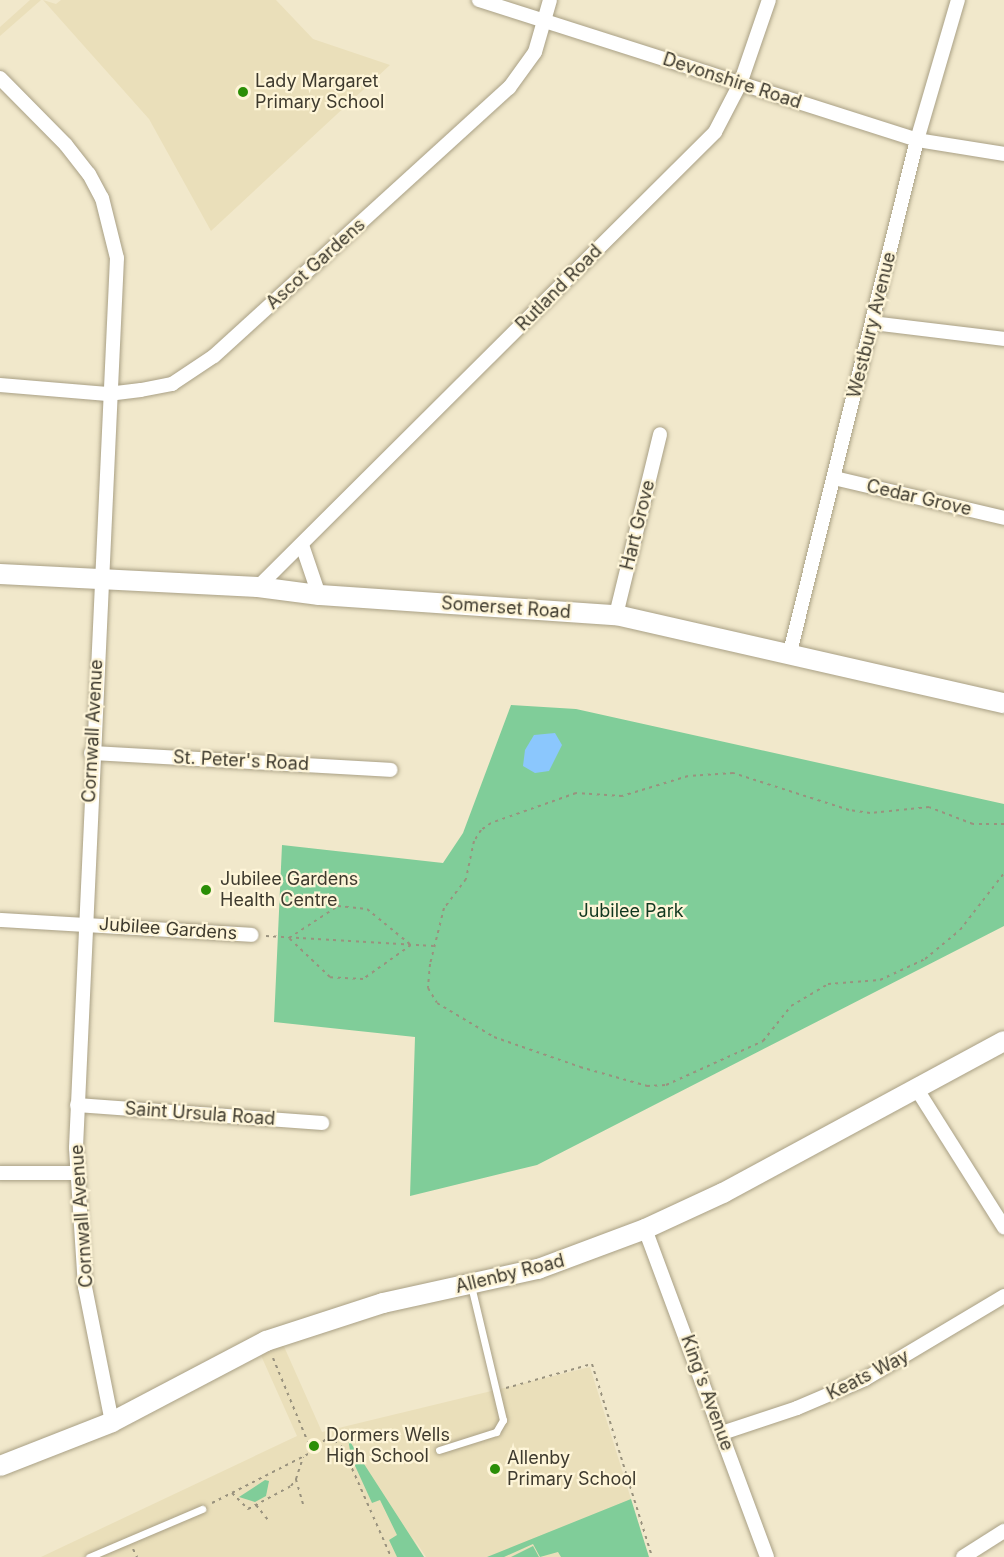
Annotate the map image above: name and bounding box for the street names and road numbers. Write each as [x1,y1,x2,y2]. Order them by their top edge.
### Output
street label: Devonshire Road [660,48,804,114]
street label: Ascot Gardens [262,214,370,314]
street label: Rutland Road [512,241,606,335]
street label: Westbury Avenue [843,250,901,400]
street label: Cedar Grove [864,475,974,521]
street label: Hart Grove [616,478,660,572]
street label: Somerset Road [441,593,571,623]
street label: Cornwall Avenue [78,659,108,803]
street label: St. Peter's Road [173,747,309,775]
street label: Jubilee Gardens [98,913,238,945]
street label: Saint Ursula Road [124,1098,276,1130]
street label: Cornwall Avenue [66,1144,98,1288]
street label: Allenby Road [453,1250,567,1298]
street label: King's Avenue [676,1332,738,1454]
street label: Keats Way [823,1345,913,1405]

